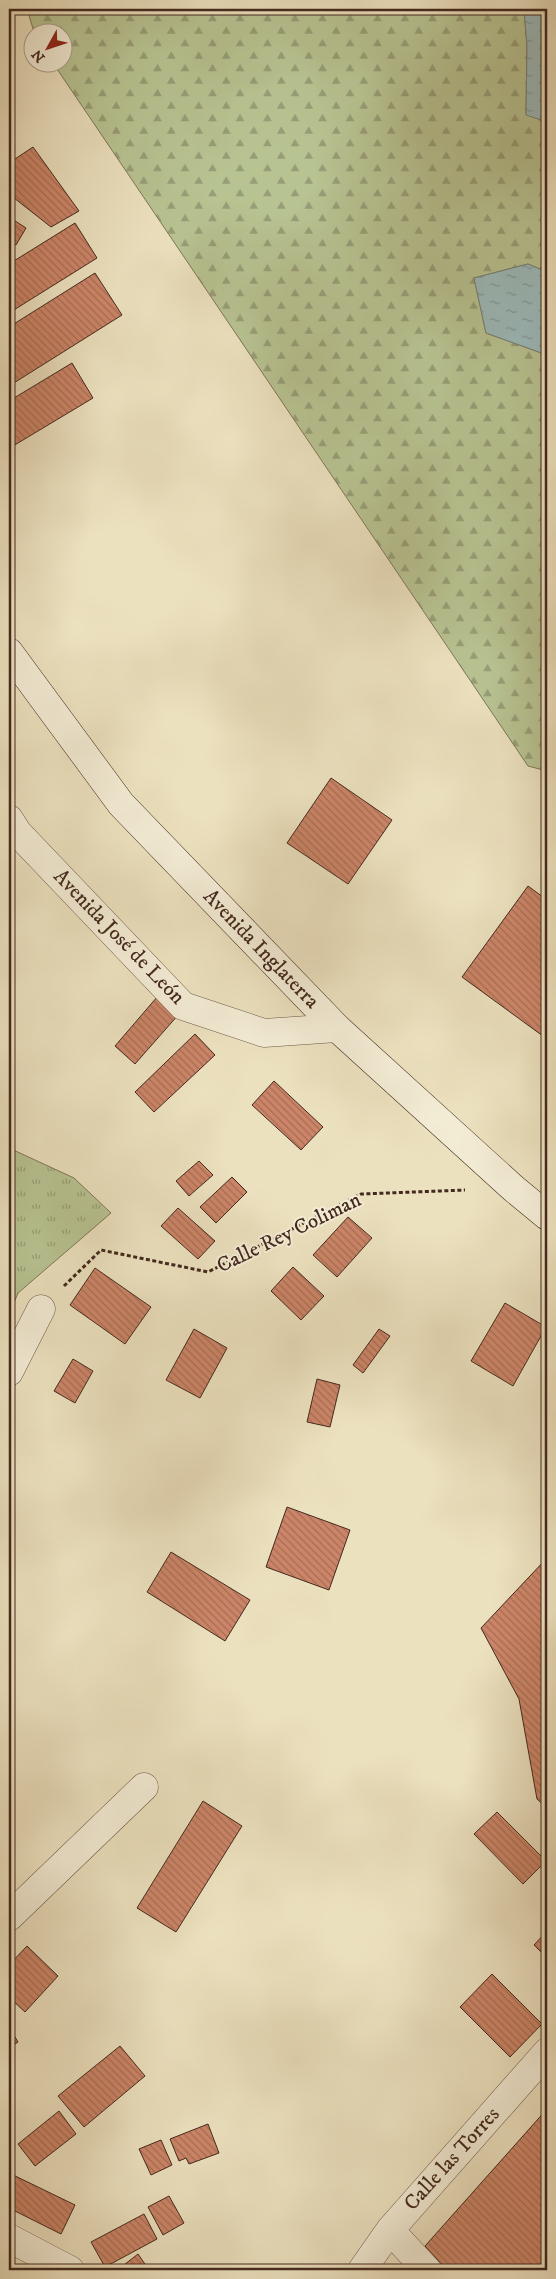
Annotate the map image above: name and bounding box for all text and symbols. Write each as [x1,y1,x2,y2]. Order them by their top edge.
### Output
north arrow [22,22,72,72]
text: N [28,45,49,66]
street label: Avenida José de León [48,864,190,1010]
street label: Avenida Inglaterra [197,884,325,1014]
street label: Calle Rey Coliman [213,1187,365,1279]
street label: Calle las Torres [399,2102,505,2216]

